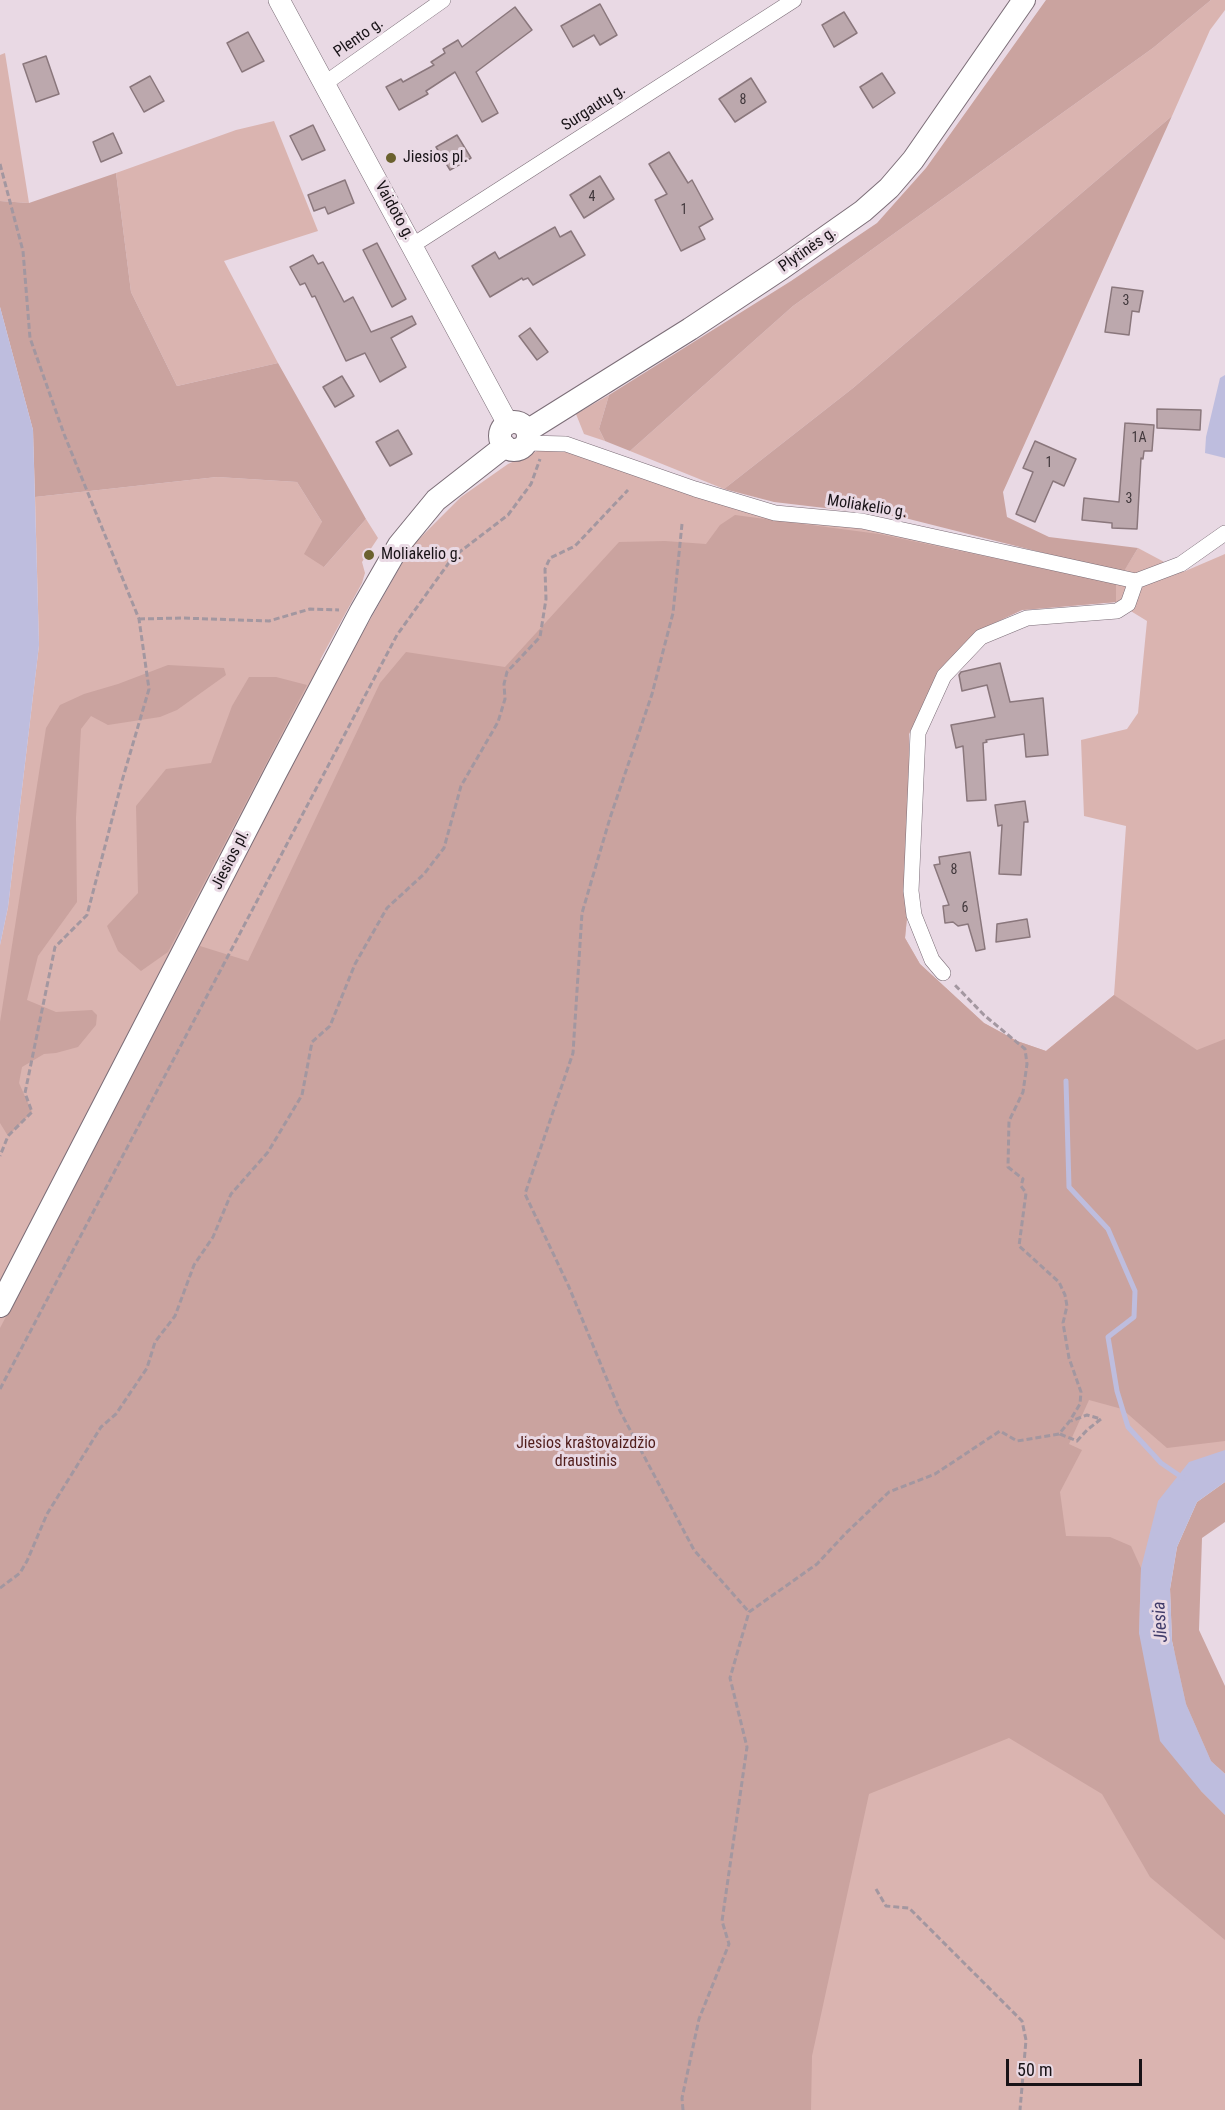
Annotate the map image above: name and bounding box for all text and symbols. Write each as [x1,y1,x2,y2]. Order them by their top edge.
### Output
street label: Plento g. [330,14,388,62]
street label: Surgautų g. [558,80,630,136]
house number: 8 [740,92,746,108]
place label: Jiesios pl. [403,148,468,168]
marker: Jiesios pl. [384,151,398,165]
street label: Vaidoto g. [370,178,418,244]
house number: 4 [589,189,595,205]
house number: 1 [681,202,687,218]
street label: Plytinės g. [775,223,841,277]
house number: 3 [1123,293,1129,309]
house number: 1A [1132,430,1146,446]
house number: 1 [1046,455,1052,471]
street label: Moliakelio g. [826,491,908,523]
house number: 3 [1126,491,1132,507]
place label: Moliakelio g. [381,545,462,565]
marker: Moliakelio g. [362,548,376,562]
street label: Jiesios pl. [208,827,254,893]
house number: 8 [951,862,957,878]
house number: 6 [962,900,968,916]
park label: Jiesios kraštovaizdžio draustinis [516,1434,656,1472]
water label: Jiesia [1149,1601,1173,1643]
scale bar [1009,2047,1146,2085]
text: 50 m [1017,2059,1052,2080]

